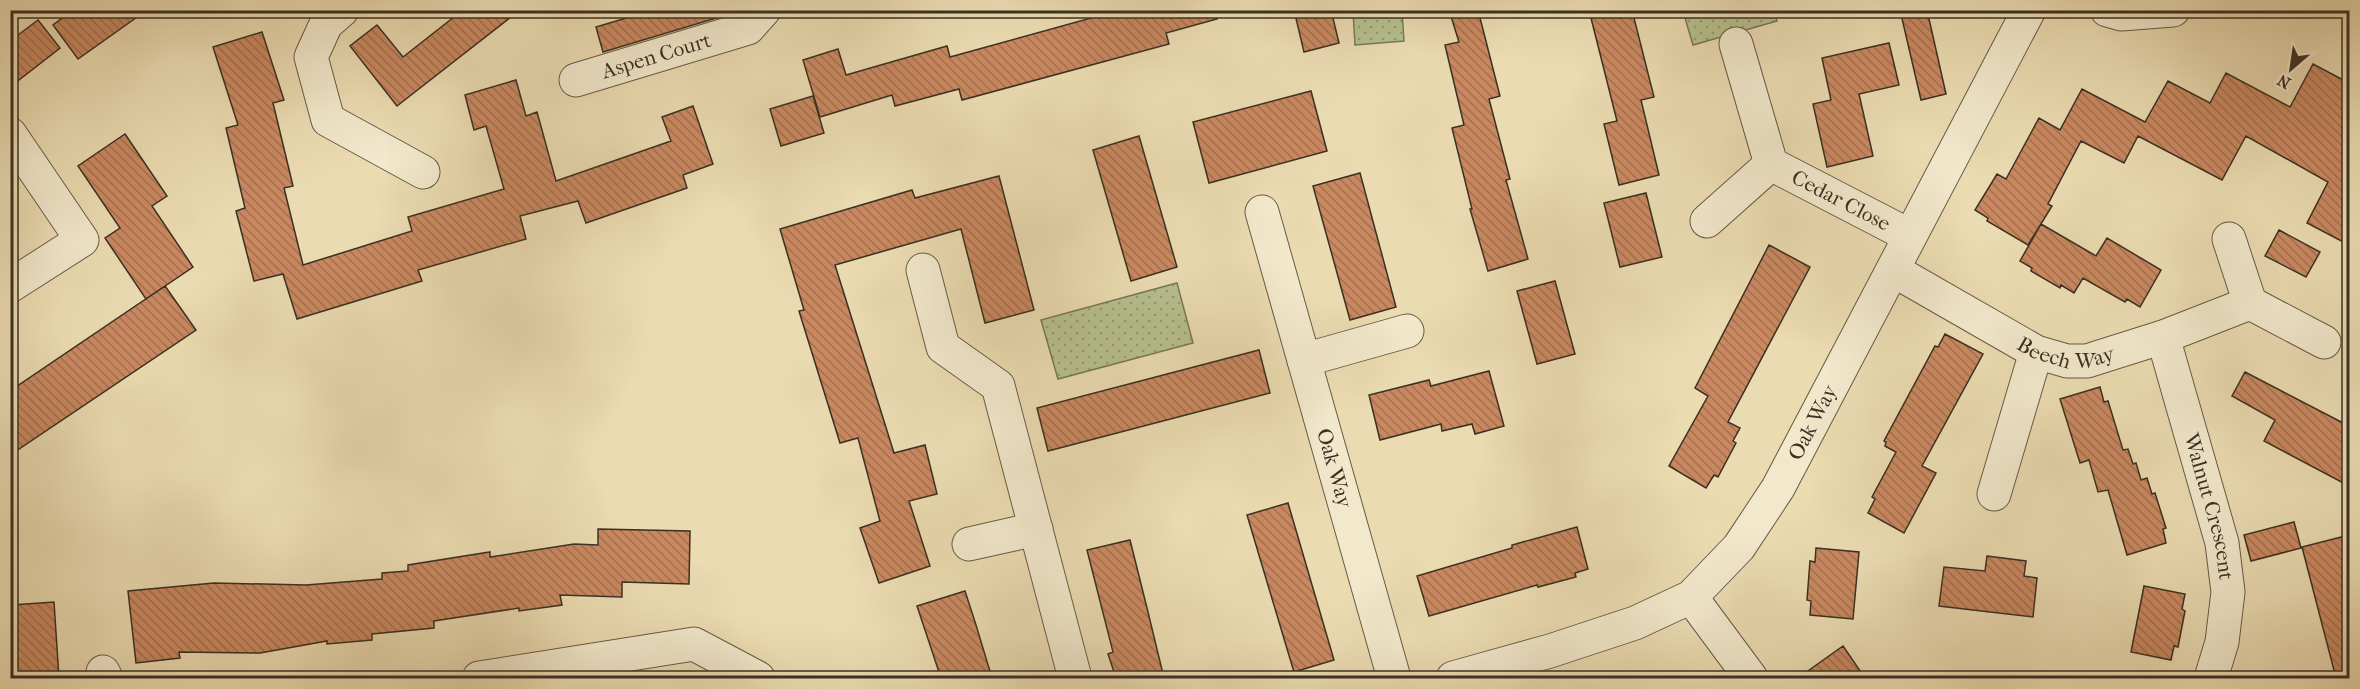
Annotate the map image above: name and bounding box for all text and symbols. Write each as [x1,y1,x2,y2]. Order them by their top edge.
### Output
street label: Aspen Court [598,28,714,84]
north arrow [2261,39,2321,99]
text: N [2273,70,2294,93]
street label: Cedar Close [1788,165,1895,236]
street label: Beech Way [2013,332,2118,374]
street label: Oak Way [1783,380,1842,464]
street label: Oak Way [1312,425,1357,511]
street label: Walnut Crescent [2179,429,2238,582]

